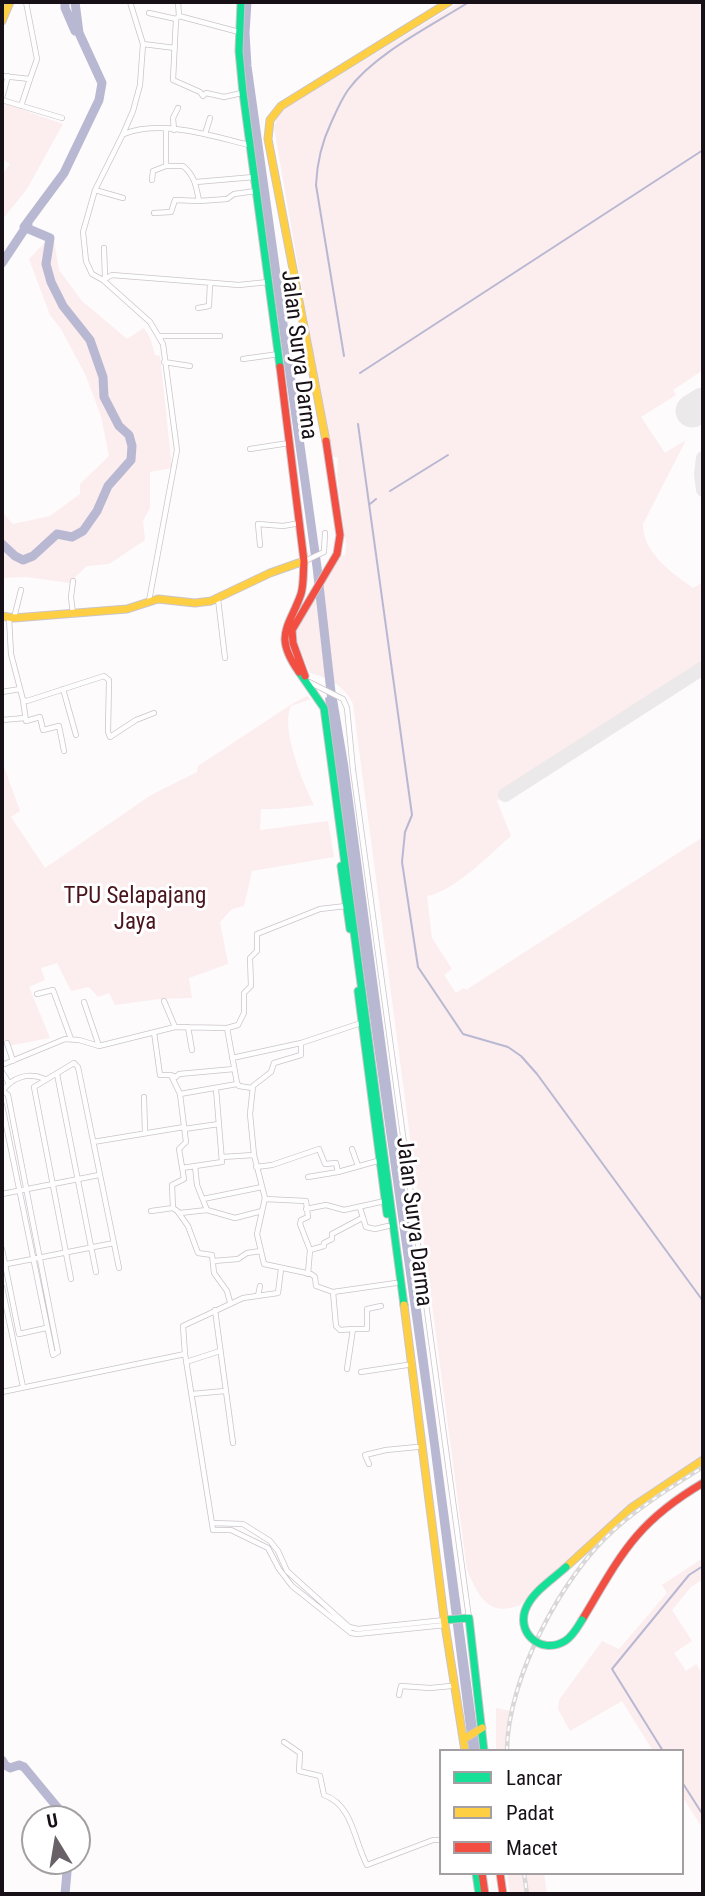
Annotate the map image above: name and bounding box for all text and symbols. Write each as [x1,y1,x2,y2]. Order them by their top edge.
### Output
street label: Jalan Surya Darma [274,269,322,441]
park label: TPU Selapajang Jaya [64,883,206,937]
street label: Jalan Surya Darma [389,1136,437,1308]
legend [439,1749,684,1875]
text: Lancar [506,1766,562,1790]
text: Padat [506,1801,554,1825]
north arrow [21,1805,91,1875]
text: U [45,1809,60,1833]
text: Macet [506,1836,558,1860]

